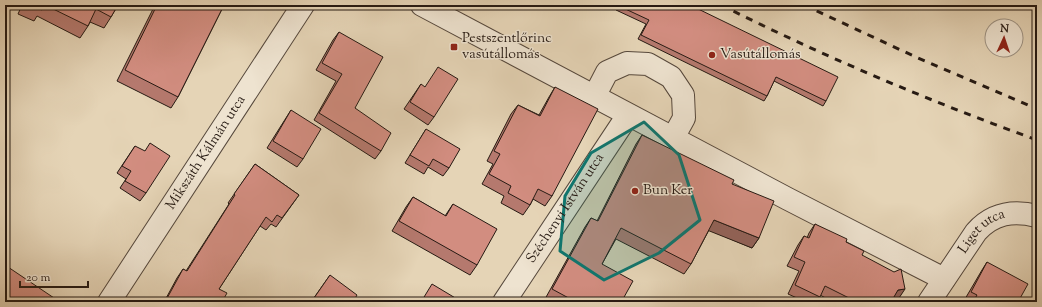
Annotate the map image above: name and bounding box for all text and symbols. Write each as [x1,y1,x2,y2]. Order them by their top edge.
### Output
north arrow [984,18,1024,58]
text: N [999,21,1009,37]
place label: Pestszentlőrinc vasútállomás [462,29,551,65]
marker: Pestszentlőrinc vasútállomás [449,42,459,52]
place label: Vasútállomás [720,45,801,65]
marker: Vasútállomás [707,50,717,60]
street label: Mikszáth Kálmán utca [162,91,251,214]
street label: Széchenyi István utca [522,149,610,268]
place label: Bun Ker [643,181,693,201]
marker: Bun Ker [630,186,640,196]
street label: Liget utca [954,205,1008,258]
scale bar [20,263,88,289]
text: 20 m [26,269,51,287]

